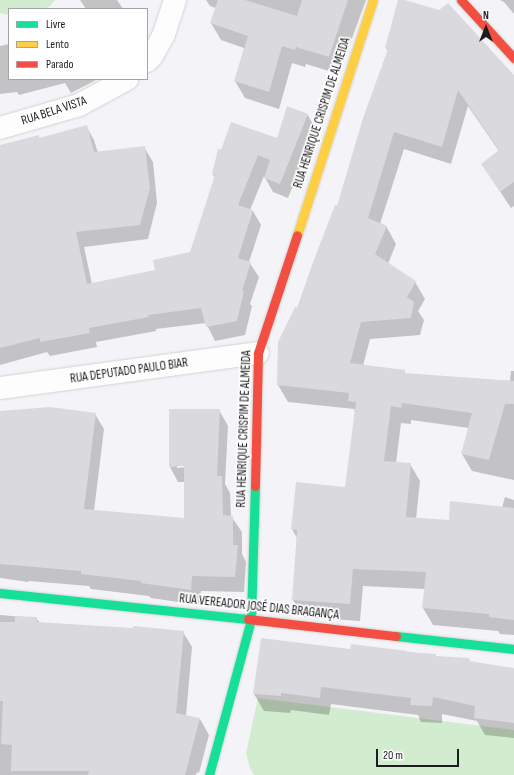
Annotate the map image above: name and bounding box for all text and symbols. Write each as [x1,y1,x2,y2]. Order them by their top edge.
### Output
legend [8,8,148,80]
north arrow [466,8,506,48]
text: N [483,9,489,22]
text: Livre [46,17,65,32]
street label: RUA HENRIQUE CRISPIM DE ALMEIDA [290,36,354,190]
text: Lento [46,37,69,52]
text: Parado [46,57,73,72]
street label: RUA BELA VISTA [19,93,89,129]
street label: RUA HENRIQUE CRISPIM DE ALMEIDA [233,350,255,508]
street label: RUA DEPUTADO PAULO BIAR [69,355,189,387]
street label: RUA VEREADOR JOSÉ DIAS BRAGANÇA [178,591,340,623]
scale bar [378,741,461,767]
text: 20 m [383,748,403,763]

